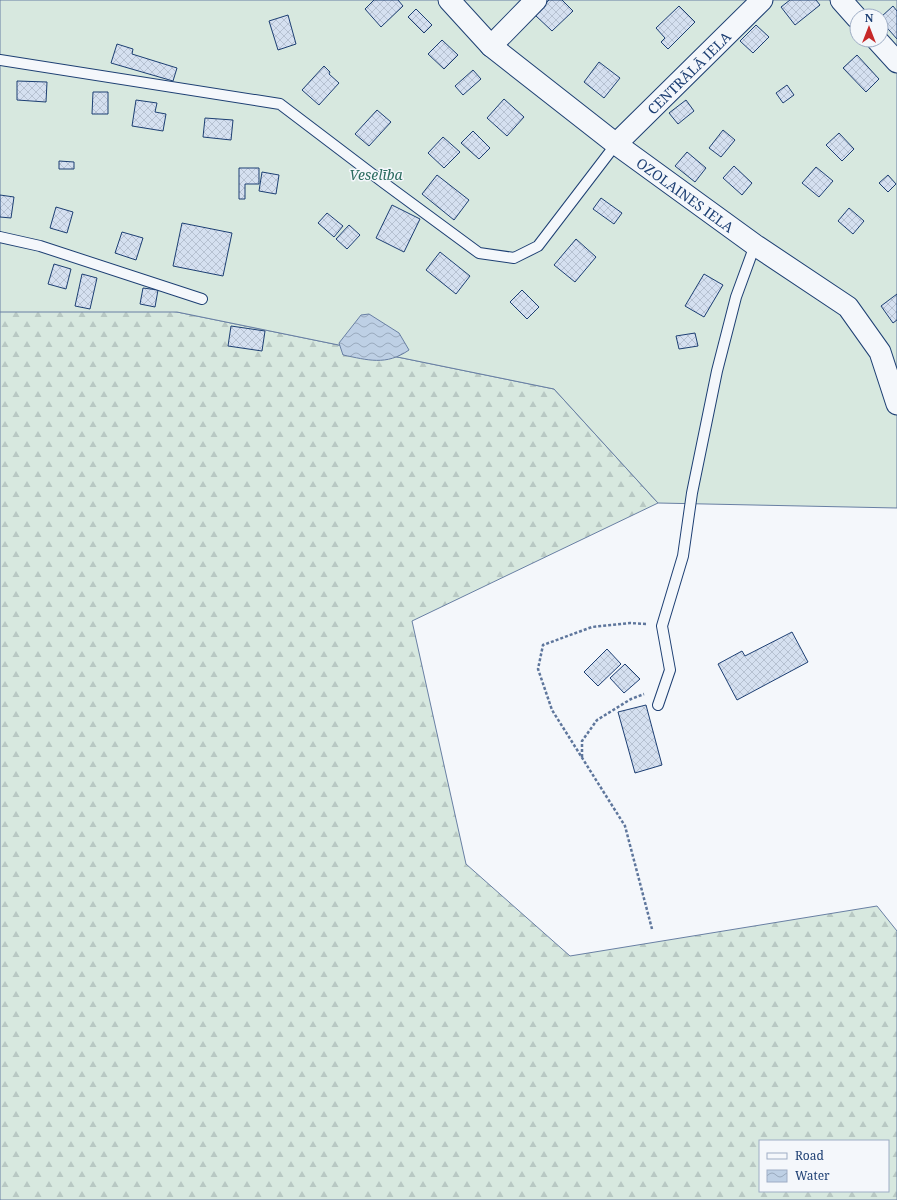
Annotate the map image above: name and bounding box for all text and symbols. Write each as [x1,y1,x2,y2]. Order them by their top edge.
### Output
north arrow [849,8,889,48]
text: N [865,10,874,25]
street label: CENTRĀLĀ IELA [643,27,735,118]
street label: OZOLAINES IELA [633,153,738,236]
park label: Veselība [349,165,404,184]
legend [759,1140,889,1192]
text: Road [795,1147,825,1164]
text: Water [795,1167,830,1184]

